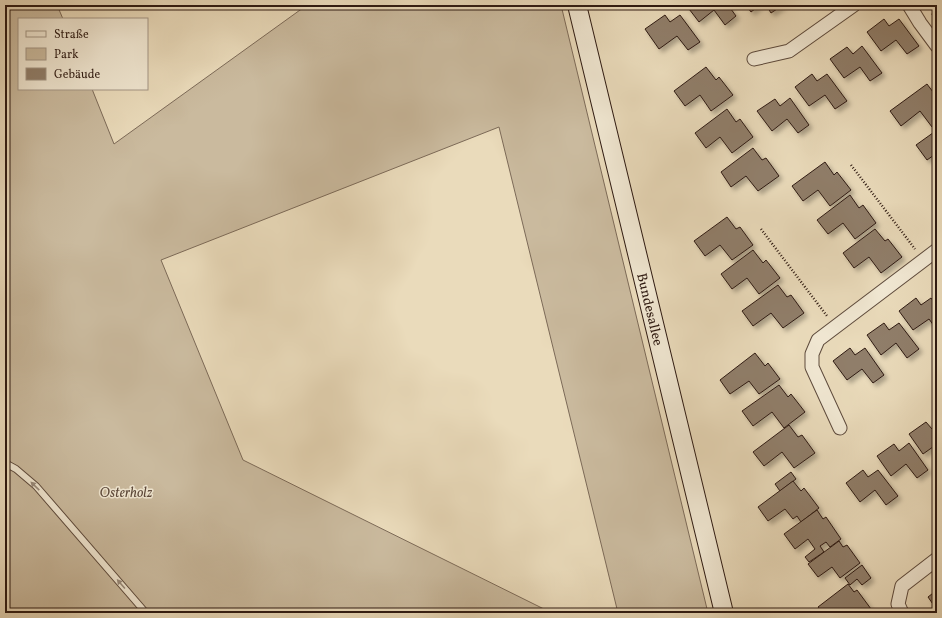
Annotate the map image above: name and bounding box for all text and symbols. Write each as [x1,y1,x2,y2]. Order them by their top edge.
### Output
legend [18,18,148,90]
text: Straße [54,27,89,43]
text: Park [54,47,79,63]
text: Gebäude [54,67,101,83]
street label: Bundesallee [631,271,667,348]
one-way arrow [30,481,40,490]
park label: Osterholz [100,484,153,503]
one-way arrow [116,578,125,589]

